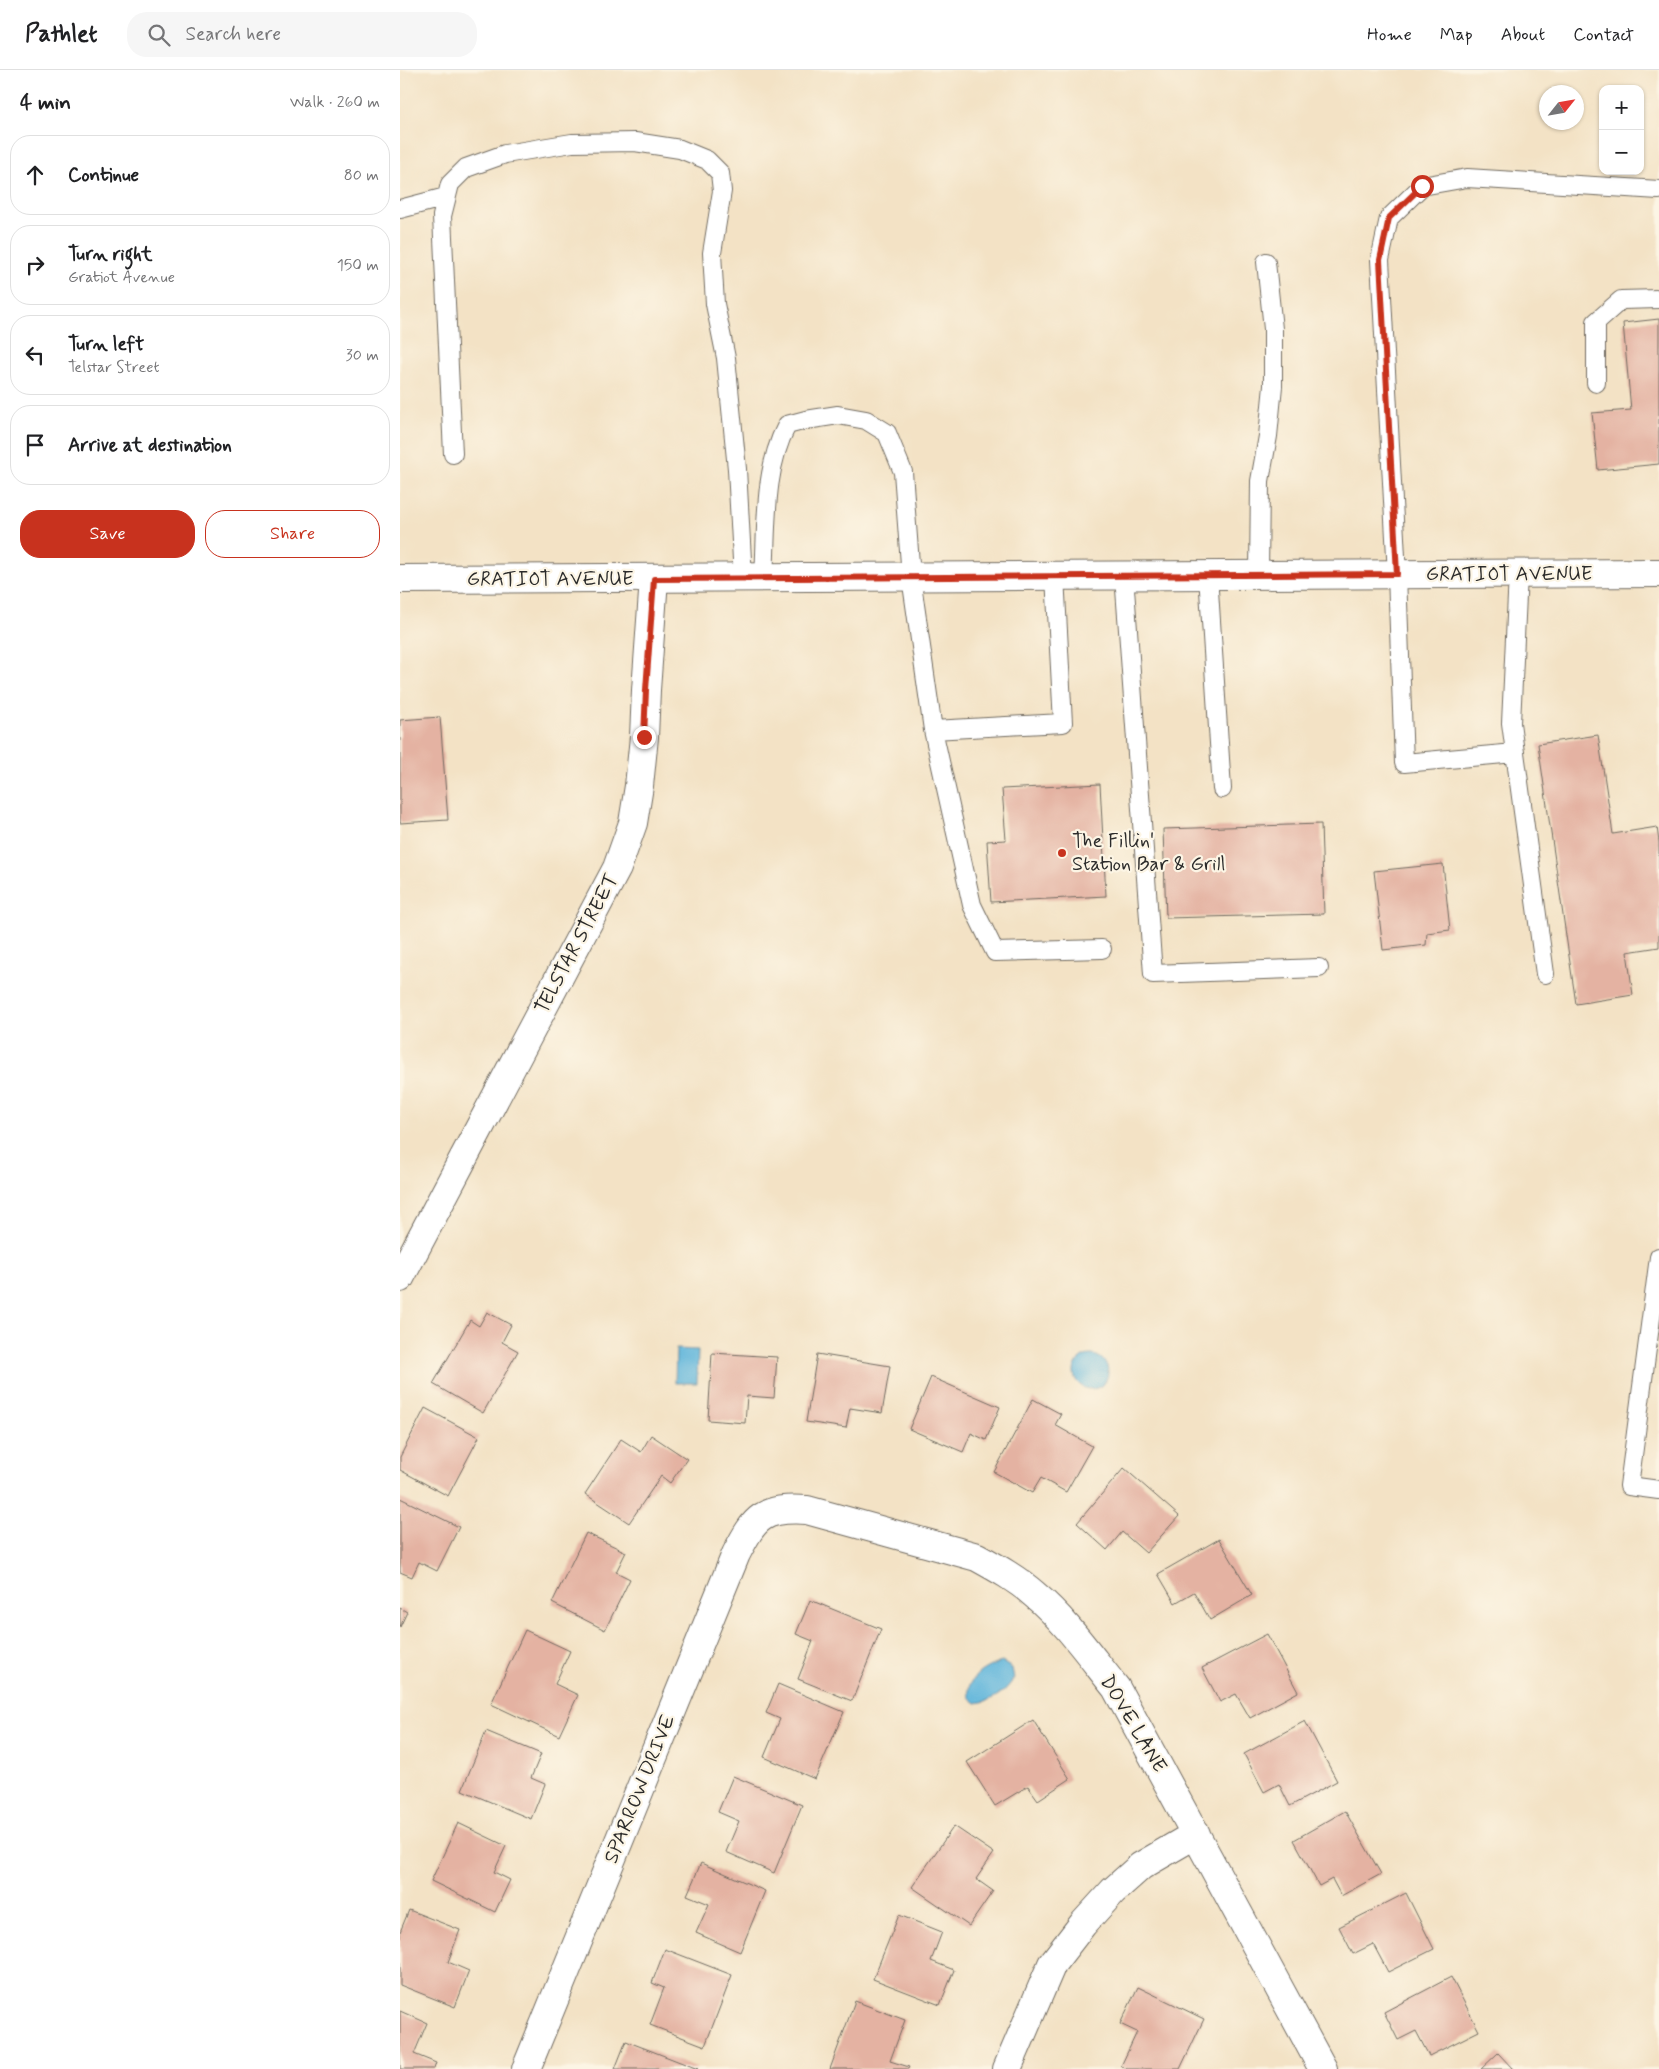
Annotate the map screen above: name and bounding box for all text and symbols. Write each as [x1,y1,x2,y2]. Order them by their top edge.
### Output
search box [127,12,477,57]
text: Pathlet [25,19,97,50]
icon: search [145,21,173,49]
text: Search here [185,22,281,47]
text: Home [1367,23,1412,47]
text: Map [1440,23,1473,47]
text: About [1501,23,1545,47]
text: Contact [1573,23,1634,47]
north arrow [1539,85,1584,130]
map controls [1599,85,1644,175]
button: + [1599,85,1644,130]
text: 4 min [20,89,71,117]
text: Walk · 260 m [290,92,380,113]
button: − [1599,130,1644,175]
icon: ahead [21,161,49,189]
text: Continue [68,163,139,188]
text: 80 m [344,165,379,186]
route start [1411,175,1434,198]
text: Turn right [68,242,152,267]
icon: right [21,251,49,279]
text: 150 m [337,255,379,276]
text: Gratiot Avenue [68,267,175,288]
text: Turn left [68,332,144,357]
icon: left [21,341,49,369]
text: 30 m [346,345,379,366]
text: Telstar Street [68,357,159,378]
icon: arrive [21,431,49,459]
text: Arrive at destination [68,433,232,458]
button: Save [20,510,195,558]
button: Share [205,510,380,558]
street label: GRATIOT AVENUE [1426,561,1592,588]
street label: GRATIOT AVENUE [467,566,633,593]
route end [633,726,656,749]
place label: The Fillin' Station Bar & Grill [1072,828,1226,878]
marker: The Fillin' Station Bar & Grill [1056,847,1068,859]
street label: TELSTAR STREET [529,869,625,1019]
street label: DOVE LANE [1093,1670,1173,1778]
street label: SPARROW DRIVE [598,1711,682,1867]

